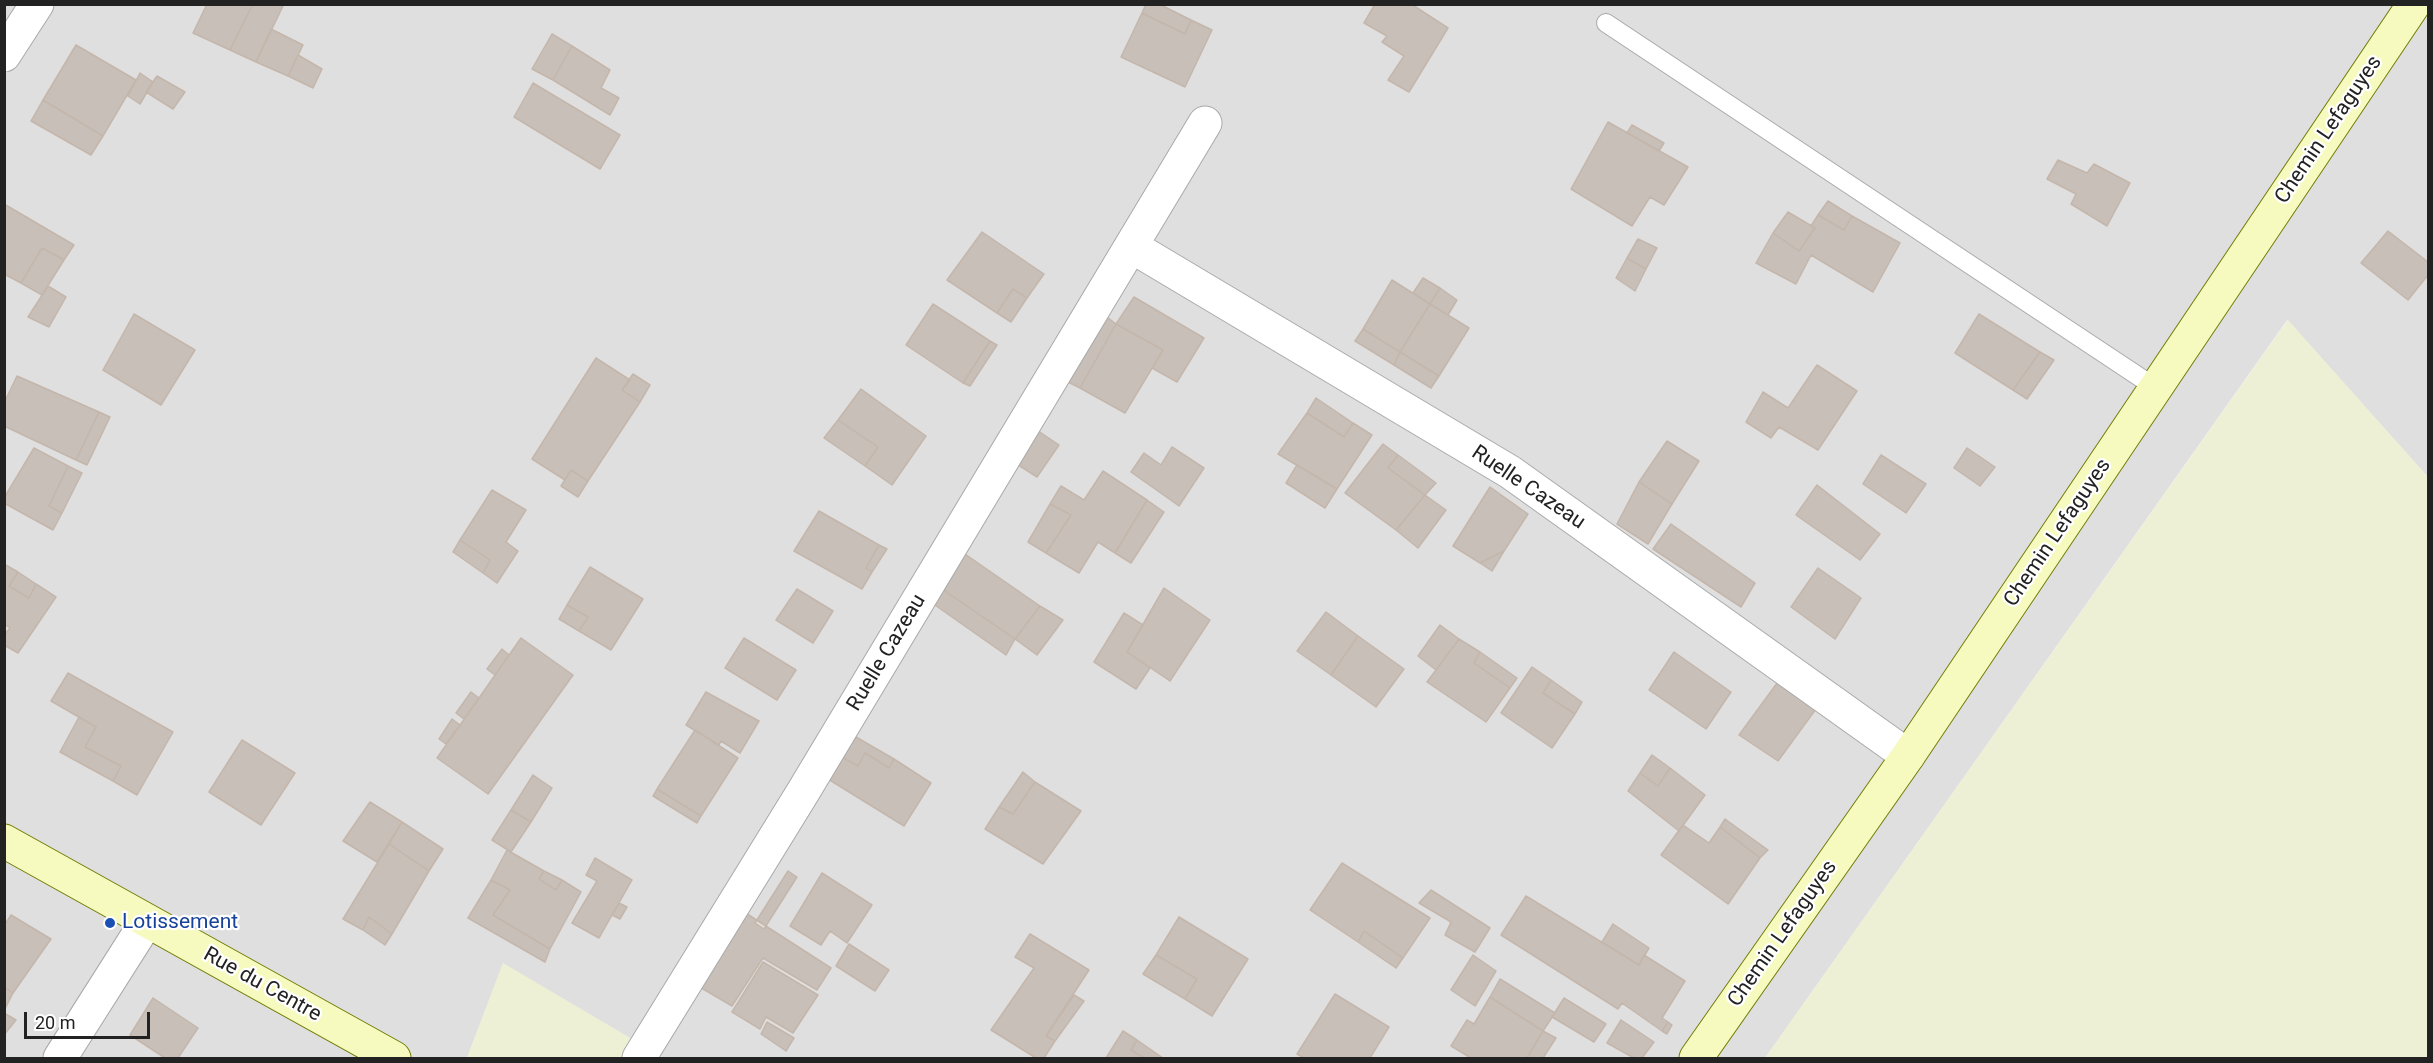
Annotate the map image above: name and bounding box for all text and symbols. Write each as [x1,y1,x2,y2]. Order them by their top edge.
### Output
street label: Chemin Lefaguyes [2270,51,2388,209]
street label: Ruelle Cazeau [1466,441,1590,535]
street label: Chemin Lefaguyes [1999,454,2117,612]
street label: Ruelle Cazeau [842,590,932,716]
street label: Chemin Lefaguyes [1723,856,1843,1012]
place label: Lotissement [122,910,238,936]
marker: Lotissement [103,916,117,930]
street label: Rue du Centre [199,942,325,1028]
scale bar [27,1000,153,1038]
text: 20 m [35,1012,75,1033]

